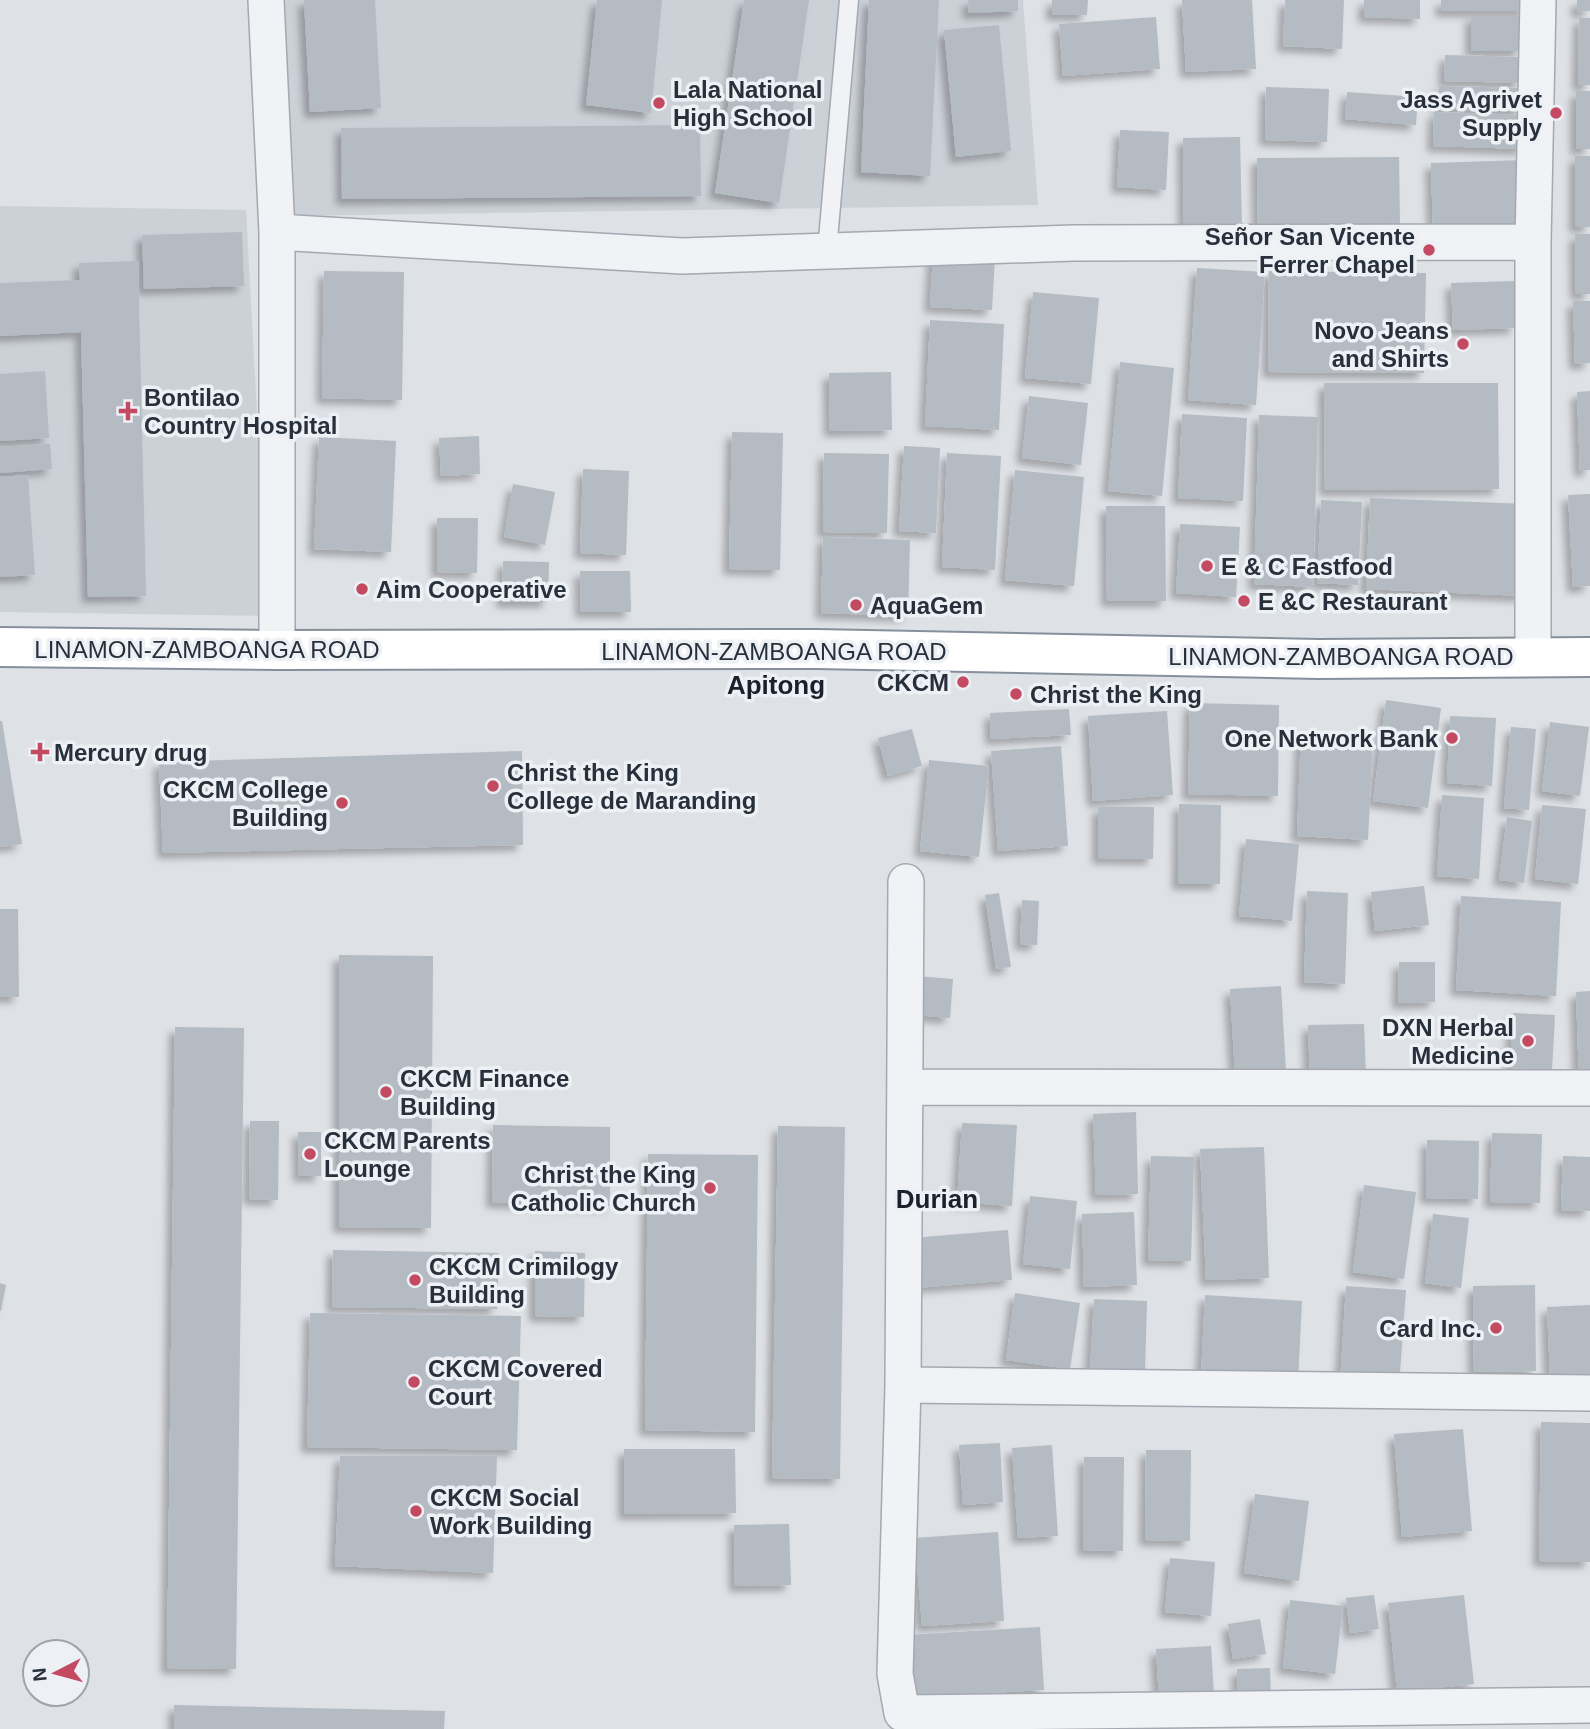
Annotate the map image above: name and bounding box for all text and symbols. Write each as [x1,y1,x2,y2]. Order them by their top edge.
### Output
place label: Lala National High School [673,76,822,131]
place label: Jass Agrivet Supply [1400,86,1543,141]
marker: Lala National High School [651,95,667,111]
marker: Jass Agrivet Supply [1548,105,1564,121]
place label: Señor San Vicente Ferrer Chapel [1205,223,1415,278]
marker: Señor San Vicente Ferrer Chapel [1421,242,1437,258]
place label: Novo Jeans and Shirts [1314,317,1449,372]
marker: Novo Jeans and Shirts [1455,336,1471,352]
place label: Bontilao Country Hospital [144,384,337,439]
marker: Bontilao Country Hospital [118,401,138,421]
place label: E & C Fastfood [1221,553,1393,580]
marker: E & C Fastfood [1199,558,1215,574]
place label: Aim Cooperative [376,576,567,603]
marker: Aim Cooperative [354,581,370,597]
place label: E &C Restaurant [1258,588,1447,615]
place label: AquaGem [870,592,983,619]
marker: E &C Restaurant [1236,593,1252,609]
marker: AquaGem [848,597,864,613]
street label: LINAMON-ZAMBOANGA ROAD [34,636,380,663]
street label: LINAMON-ZAMBOANGA ROAD [601,638,947,665]
street label: LINAMON-ZAMBOANGA ROAD [1168,643,1514,670]
place label: CKCM [877,669,949,696]
district label: Apitong [727,670,825,700]
marker: CKCM [955,674,971,690]
place label: Christ the King [1030,681,1202,708]
marker: Christ the King [1008,686,1024,702]
place label: One Network Bank [1225,725,1439,752]
marker: One Network Bank [1444,730,1460,746]
place label: Mercury drug [54,739,207,766]
marker: Mercury drug [32,744,48,760]
place label: Christ the King College de Maranding [507,759,756,814]
place label: CKCM College Building [163,776,328,831]
marker: Christ the King College de Maranding [485,778,501,794]
marker: CKCM College Building [334,795,350,811]
place label: DXN Herbal Medicine [1382,1014,1514,1069]
marker: DXN Herbal Medicine [1520,1033,1536,1049]
place label: CKCM Finance Building [400,1065,569,1120]
marker: CKCM Finance Building [378,1084,394,1100]
place label: CKCM Parents Lounge [324,1127,491,1182]
marker: CKCM Parents Lounge [302,1146,318,1162]
place label: Christ the King Catholic Church [511,1161,696,1216]
marker: Christ the King Catholic Church [702,1180,718,1196]
district label: Durian [896,1184,978,1214]
place label: CKCM Crimilogy Building [429,1253,619,1308]
marker: CKCM Crimilogy Building [407,1272,423,1288]
place label: Card Inc. [1379,1315,1482,1342]
marker: Card Inc. [1488,1320,1504,1336]
place label: CKCM Covered Court [428,1355,603,1410]
marker: CKCM Covered Court [406,1374,422,1390]
place label: CKCM Social Work Building [430,1484,592,1539]
marker: CKCM Social Work Building [408,1503,424,1519]
north arrow [21,1638,91,1708]
text: N [28,1667,51,1683]

